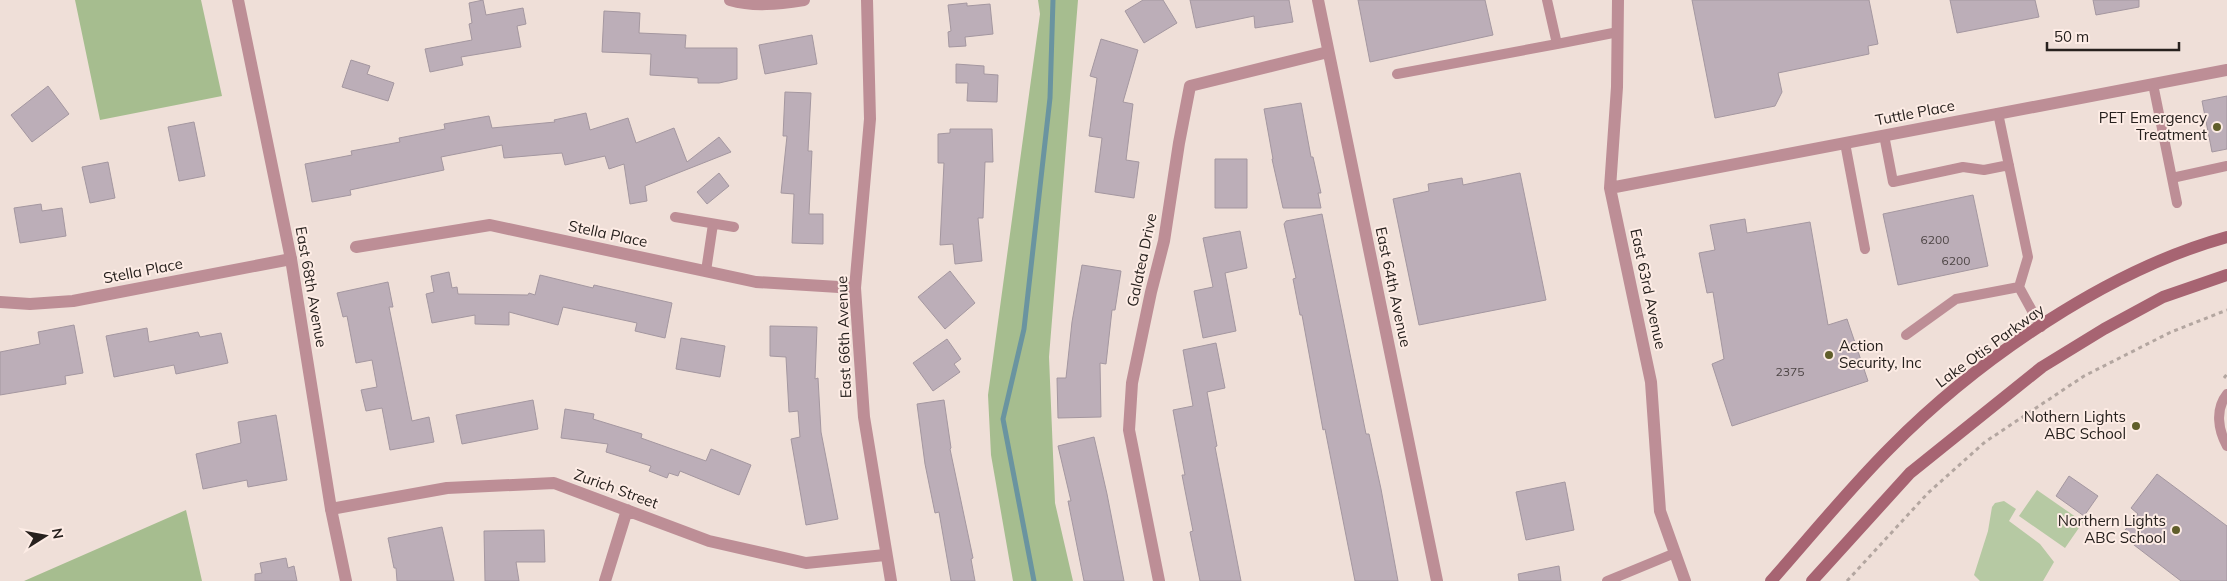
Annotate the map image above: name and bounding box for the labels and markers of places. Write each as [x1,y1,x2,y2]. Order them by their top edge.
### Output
place label: PET Emergency Treatment [2099,108,2207,144]
marker: PET Emergency Treatment [2211,121,2223,133]
place label: Action Security, Inc [1839,336,1922,372]
marker: Action Security, Inc [1823,349,1835,361]
place label: Nothern Lights ABC School [2024,407,2126,443]
marker: Nothern Lights ABC School [2130,420,2142,432]
place label: Northern Lights ABC School [2058,511,2166,547]
marker: Northern Lights ABC School [2170,524,2182,536]

